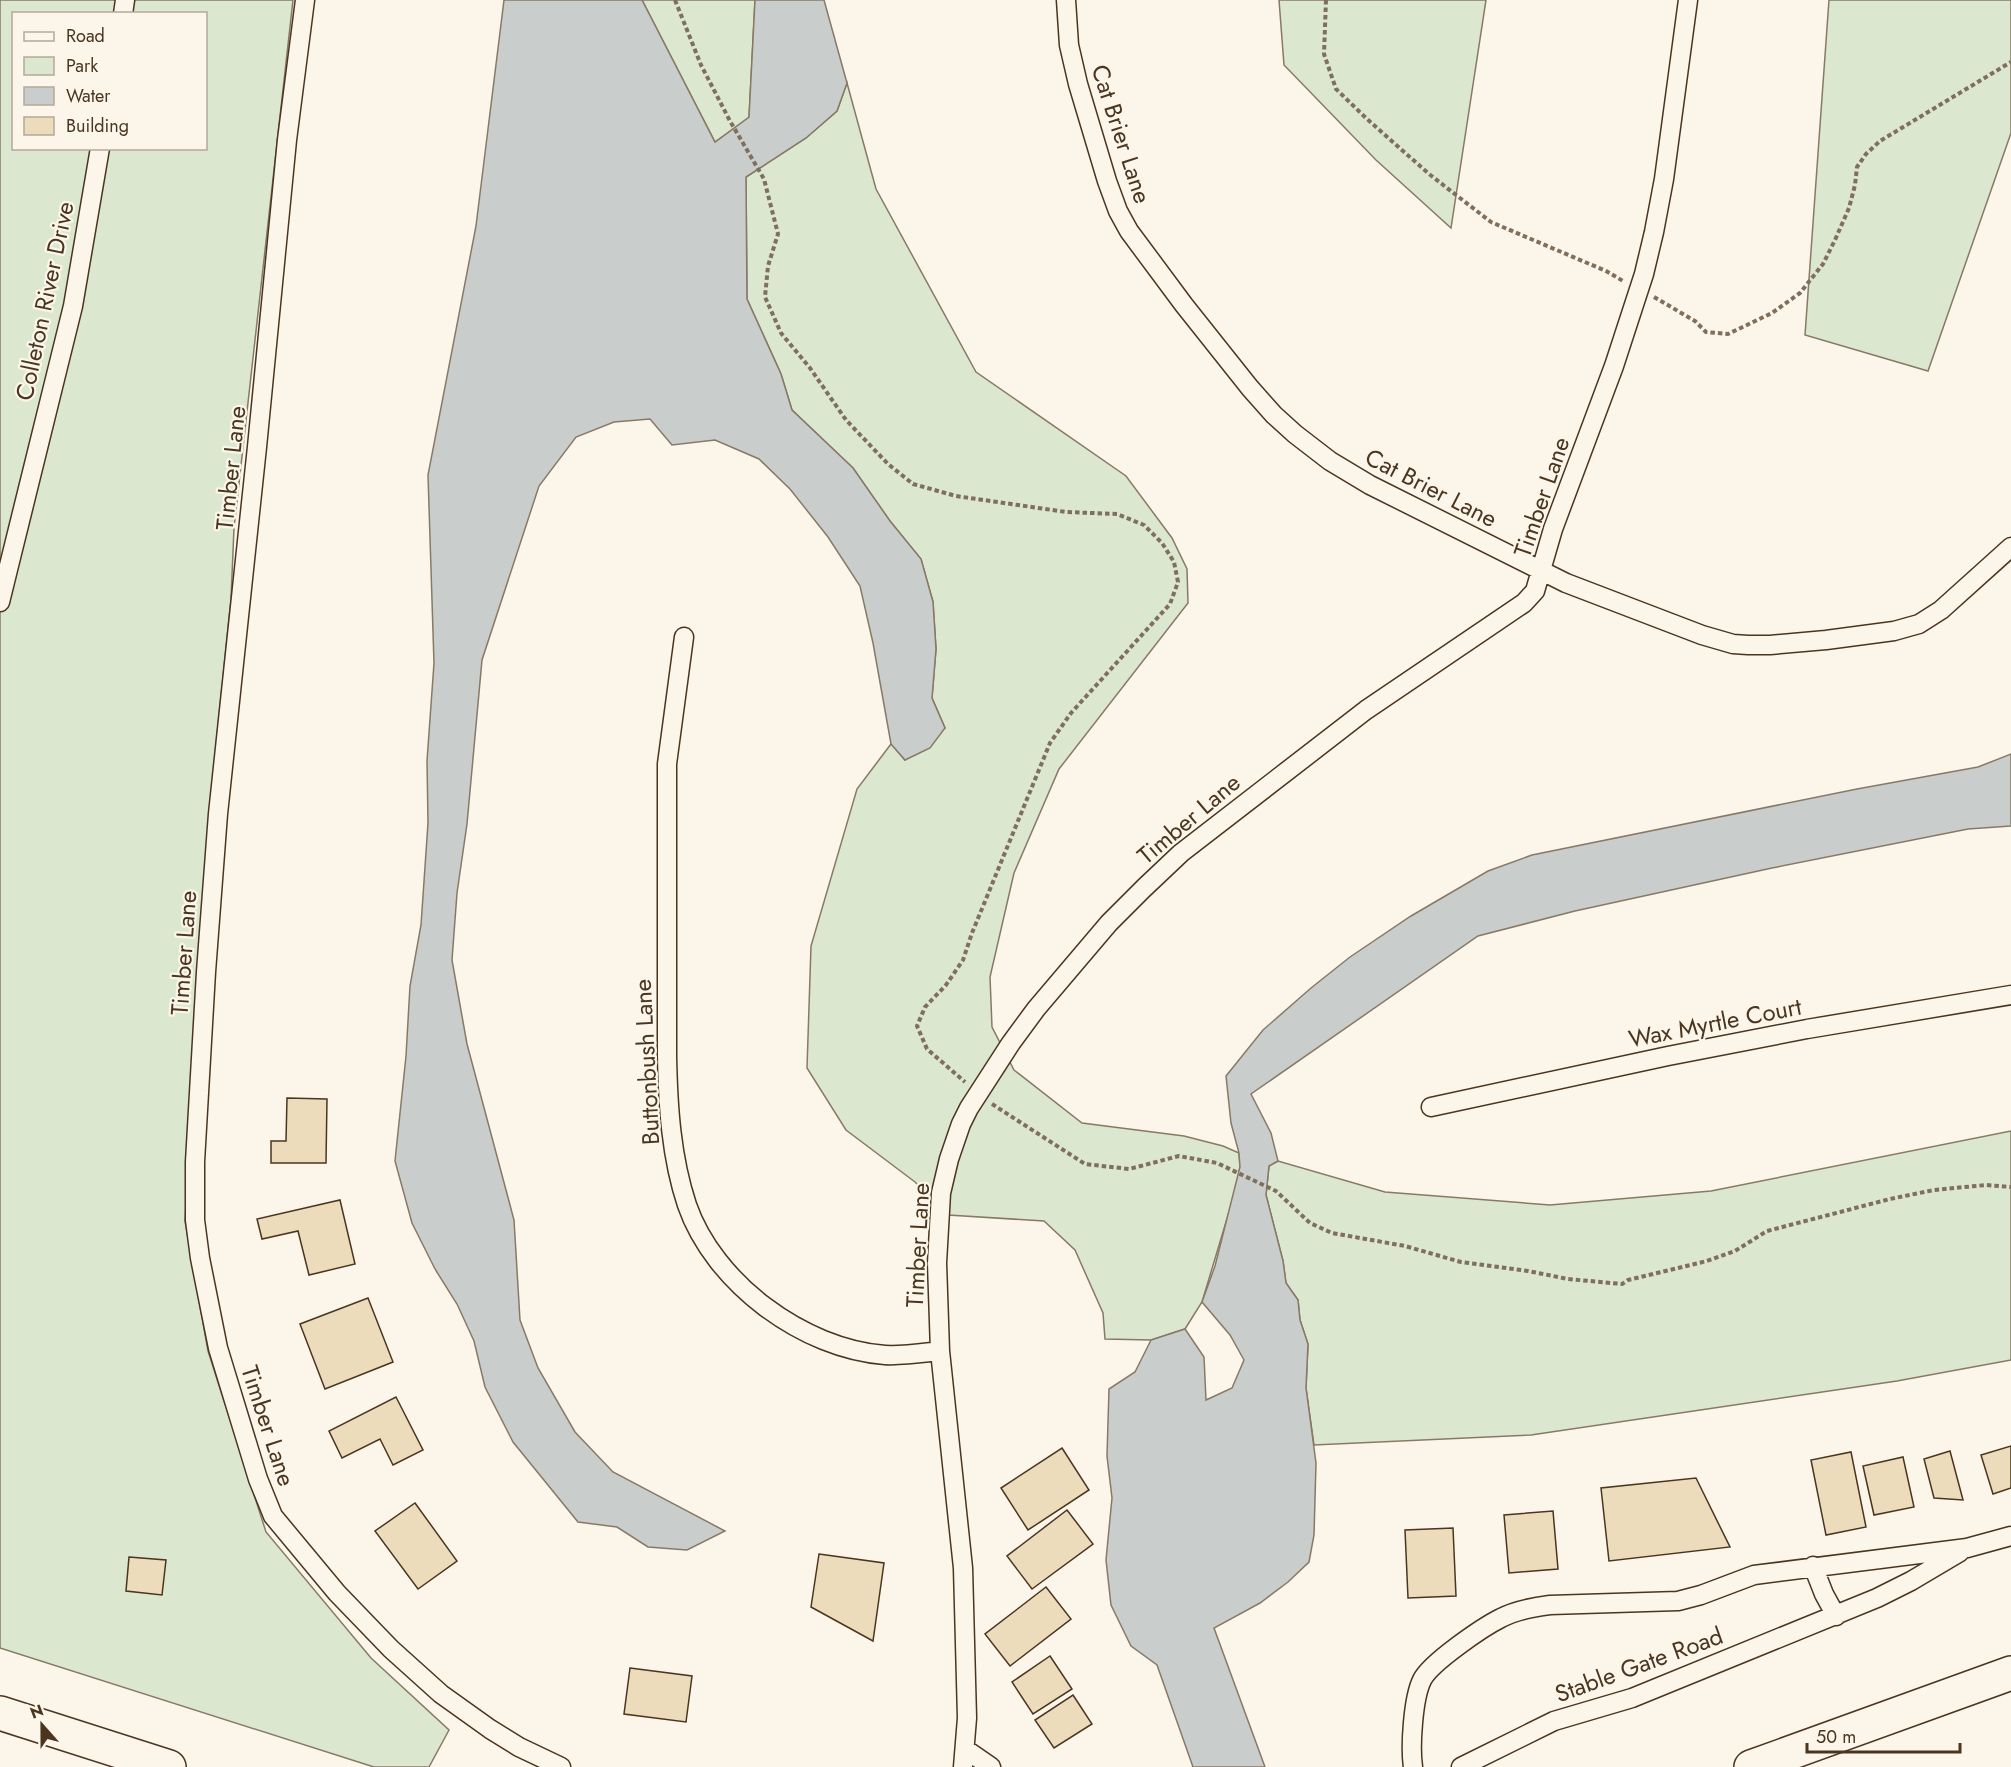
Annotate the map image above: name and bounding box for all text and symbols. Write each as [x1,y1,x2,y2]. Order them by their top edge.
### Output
legend [12,12,207,150]
text: Road [66,23,105,49]
text: Park [66,53,98,79]
street label: Cat Brier Lane [1083,60,1160,208]
text: Water [66,83,111,109]
text: Building [66,113,129,139]
street label: Colleton River Drive [6,198,83,404]
street label: Timber Lane [207,404,254,532]
street label: Timber Lane [1505,432,1578,562]
street label: Cat Brier Lane [1359,439,1503,536]
street label: Timber Lane [1130,765,1248,872]
street label: Timber Lane [162,889,205,1016]
street label: Buttonbush Lane [625,978,668,1146]
street label: Wax Myrtle Court [1625,989,1805,1056]
street label: Timber Lane [897,1182,938,1308]
street label: Timber Lane [233,1361,304,1491]
street label: Stable Gate Road [1550,1618,1728,1711]
north arrow [12,1695,72,1755]
text: N [27,1698,47,1724]
scale bar [1807,1716,1960,1754]
text: 50 m [1816,1724,1856,1750]

